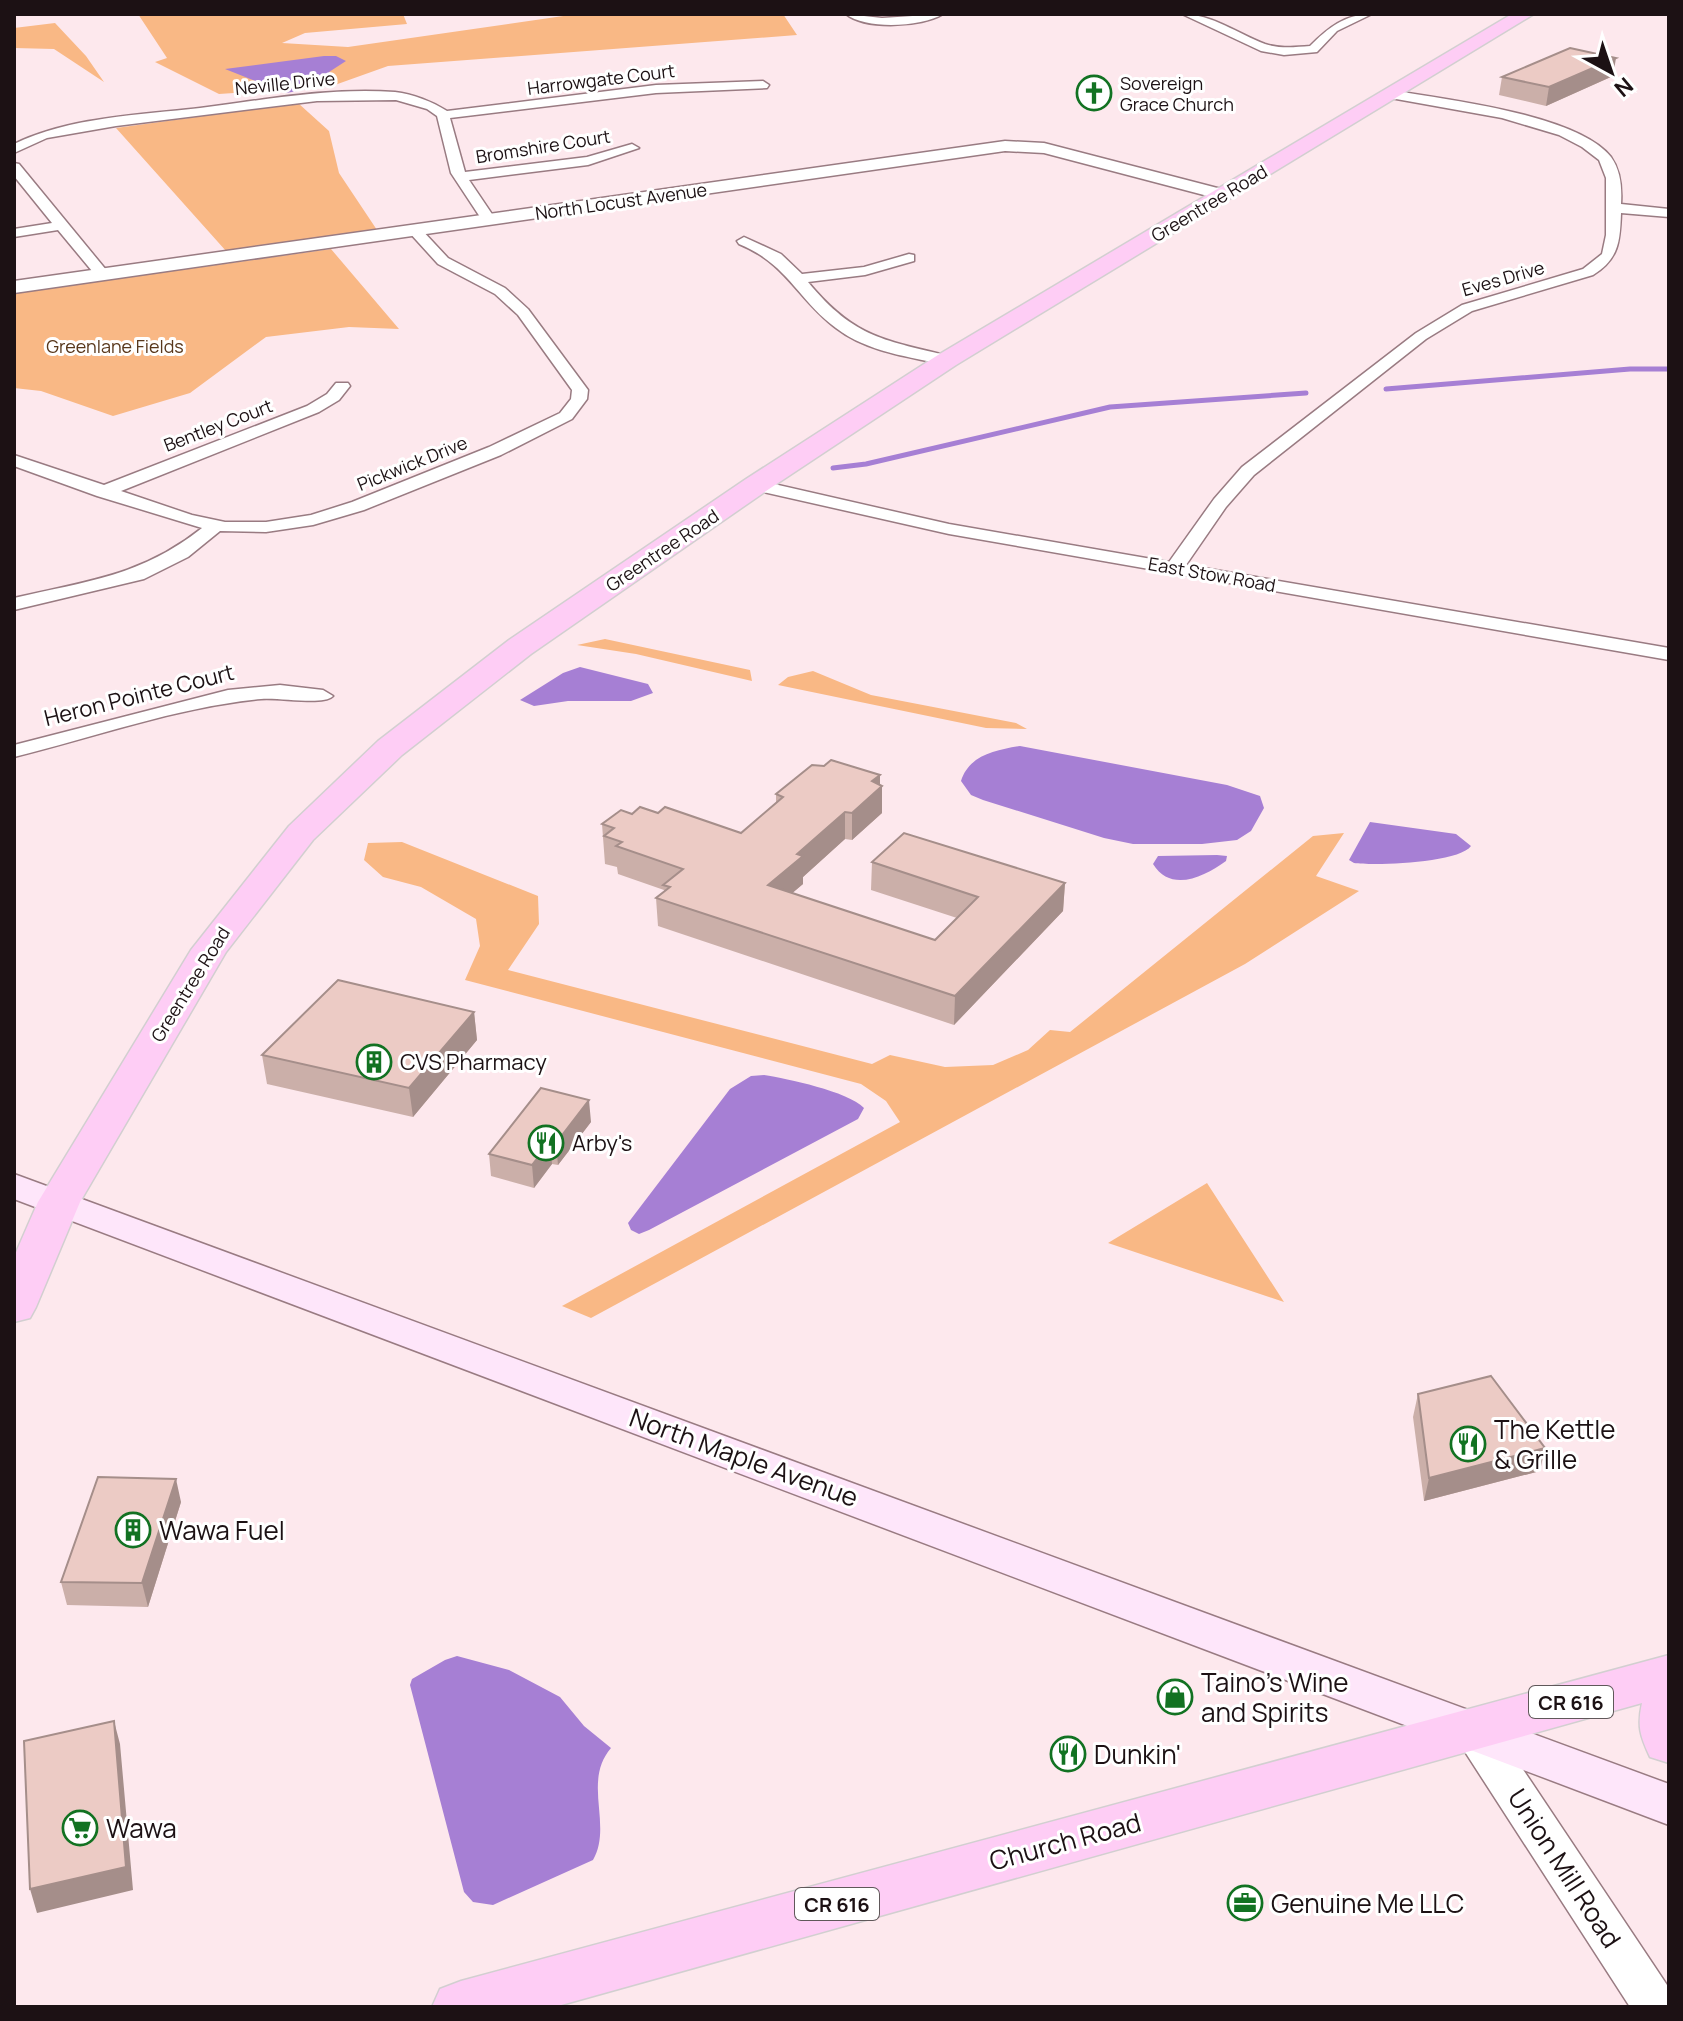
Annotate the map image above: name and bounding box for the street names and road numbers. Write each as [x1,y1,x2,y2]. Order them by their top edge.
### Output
street label: Harrowgate Court [526,58,676,100]
street label: Neville Drive [234,66,336,100]
street label: Bromshire Court [474,124,612,168]
street label: Greentree Road [1147,159,1271,247]
street label: North Locust Avenue [534,177,708,225]
street label: Eves Drive [1459,255,1547,301]
street label: Bentley Court [160,393,276,457]
street label: Pickwick Drive [353,430,471,496]
street label: Greentree Road [601,503,723,597]
street label: East Stow Road [1146,551,1278,597]
street label: Heron Pointe Court [41,657,237,733]
street label: Greentree Road [145,922,235,1046]
street label: North Maple Avenue [625,1399,863,1515]
road number: CR 616 [1529,1686,1613,1718]
street label: Union Mill Road [1500,1782,1630,1954]
street label: Church Road [985,1804,1145,1878]
road number: CR 616 [795,1888,879,1920]

